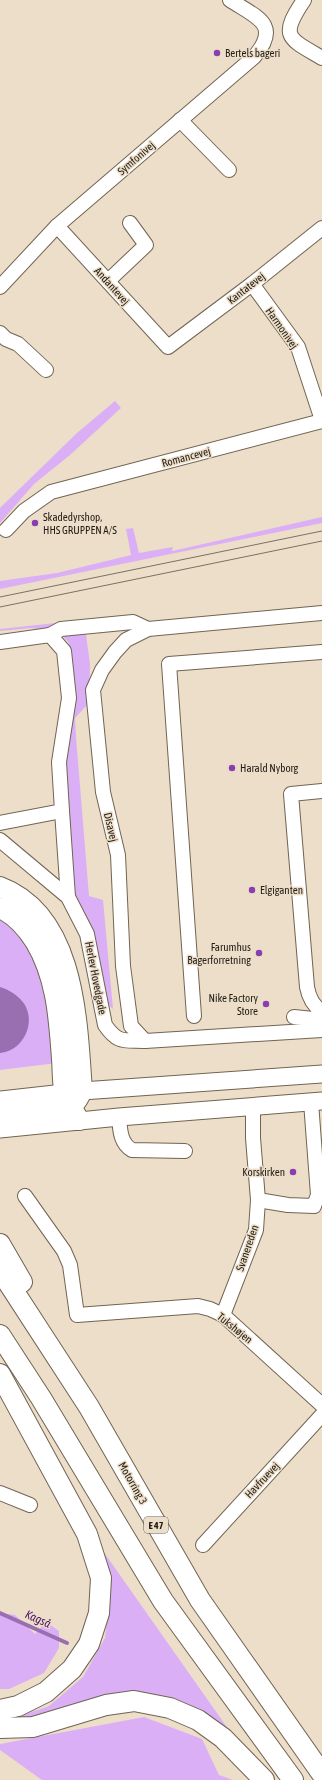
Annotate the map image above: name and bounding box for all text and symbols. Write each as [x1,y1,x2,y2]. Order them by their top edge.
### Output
place label: Bertels bageri [225,47,280,59]
marker: Bertels bageri [212,48,222,58]
street label: Symfonivej [115,139,157,177]
street label: Andantevej [92,265,132,307]
street label: Kantatevej [225,270,267,306]
street label: Harmonivej [263,305,301,351]
street label: Romancevej [160,445,212,469]
place label: Skadedyrshop, HHS GRUPPEN A/S [43,511,117,536]
marker: Skadedyrshop, HHS GRUPPEN A/S [30,518,40,528]
place label: Harald Nyborg [240,762,298,774]
marker: Harald Nyborg [227,763,237,773]
street label: Disavej [102,811,120,843]
place label: Elgiganten [260,884,303,896]
marker: Elgiganten [247,885,257,895]
street label: Herlev Hovedgade [83,940,109,1016]
place label: Farumhus Bagerforretning [187,941,251,966]
marker: Farumhus Bagerforretning [254,948,264,958]
place label: Nike Factory Store [208,992,258,1017]
marker: Nike Factory Store [261,999,271,1009]
place label: Korskirken [242,1166,285,1178]
marker: Korskirken [288,1167,298,1177]
street label: Svanereden [233,1223,261,1273]
street label: Tukshøjen [215,1310,255,1346]
street label: Motorring 3 [116,1460,150,1506]
street label: Havfruevej [242,1460,282,1500]
road number: E 47 [144,1517,168,1533]
water label: Kagså [23,1607,53,1631]

